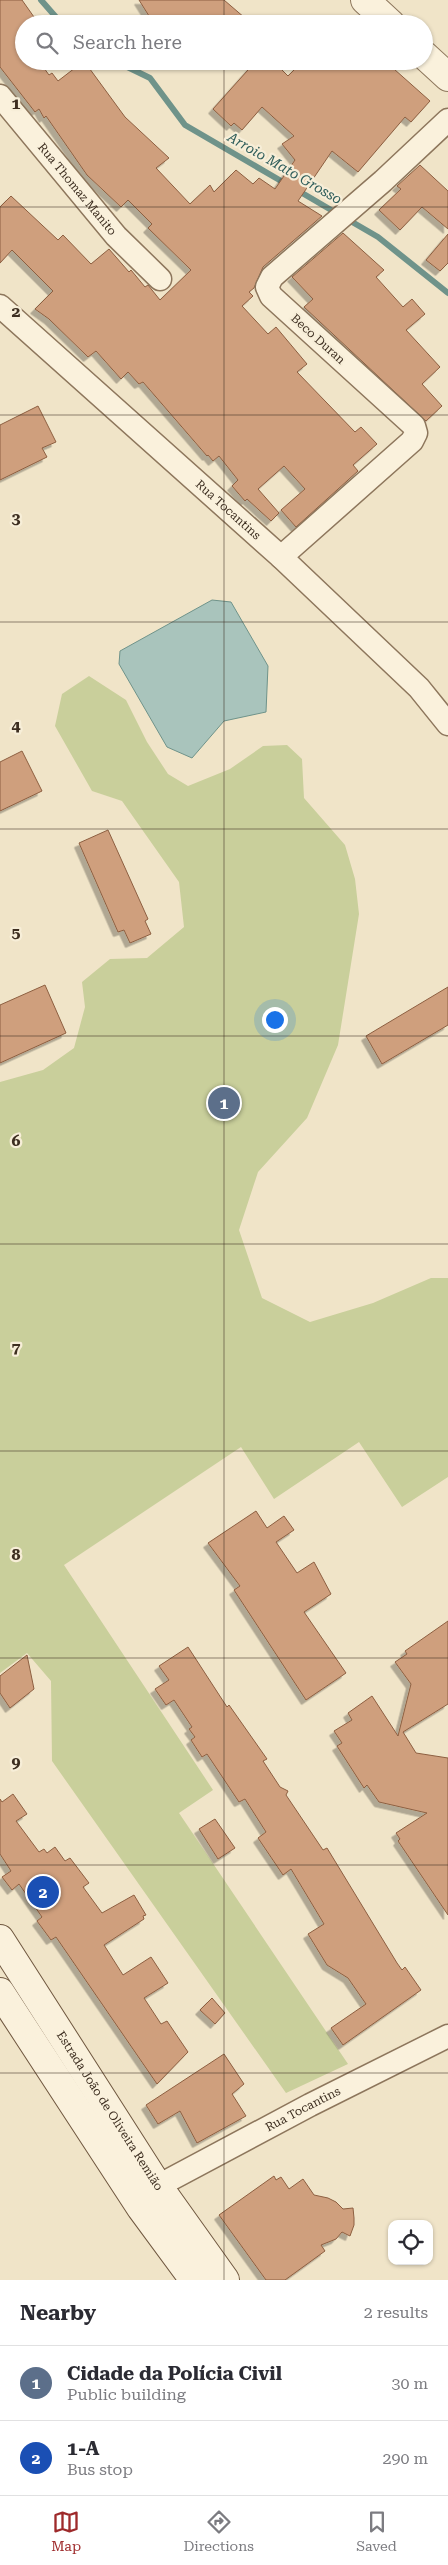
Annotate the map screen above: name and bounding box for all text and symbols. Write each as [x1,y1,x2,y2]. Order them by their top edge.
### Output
search box [15,15,433,70]
icon: search [33,29,61,57]
text: Search here [73,31,182,54]
text: 1 [12,94,21,113]
water label: Arroio Mato Grosso [224,128,345,207]
street label: Rua Thomaz Manito [35,140,119,238]
text: 2 [12,302,21,321]
street label: Beco Duran [288,311,348,367]
street label: Rua Tocantins [193,477,264,543]
text: 3 [12,509,21,528]
text: 4 [12,716,21,735]
text: 5 [12,923,21,942]
your location [262,1007,288,1033]
pin: 1 [208,1084,240,1122]
text: 6 [12,1131,21,1150]
text: 7 [12,1338,21,1357]
text: 8 [12,1545,21,1564]
text: 9 [12,1753,21,1772]
pin: 2 [27,1873,59,1911]
street label: Estrada João de Oliveira Remião [54,2029,166,2193]
street label: Rua Tocantins [263,2084,343,2134]
map controls [388,2220,433,2265]
button: locate [388,2220,433,2265]
text: Nearby [20,2301,96,2325]
text: 2 results [364,2303,428,2322]
text: Cidade da Polícia Civil [67,2362,282,2385]
text: 1 [32,2374,40,2393]
text: 30 m [391,2374,428,2393]
text: Public building [67,2385,186,2404]
text: 1-A [67,2437,99,2460]
text: 2 [32,2449,40,2468]
text: 290 m [382,2449,428,2468]
text: Bus stop [67,2460,133,2479]
tab: Map [51,2508,81,2554]
tab: Directions [183,2508,254,2554]
tab: Saved [356,2508,397,2554]

